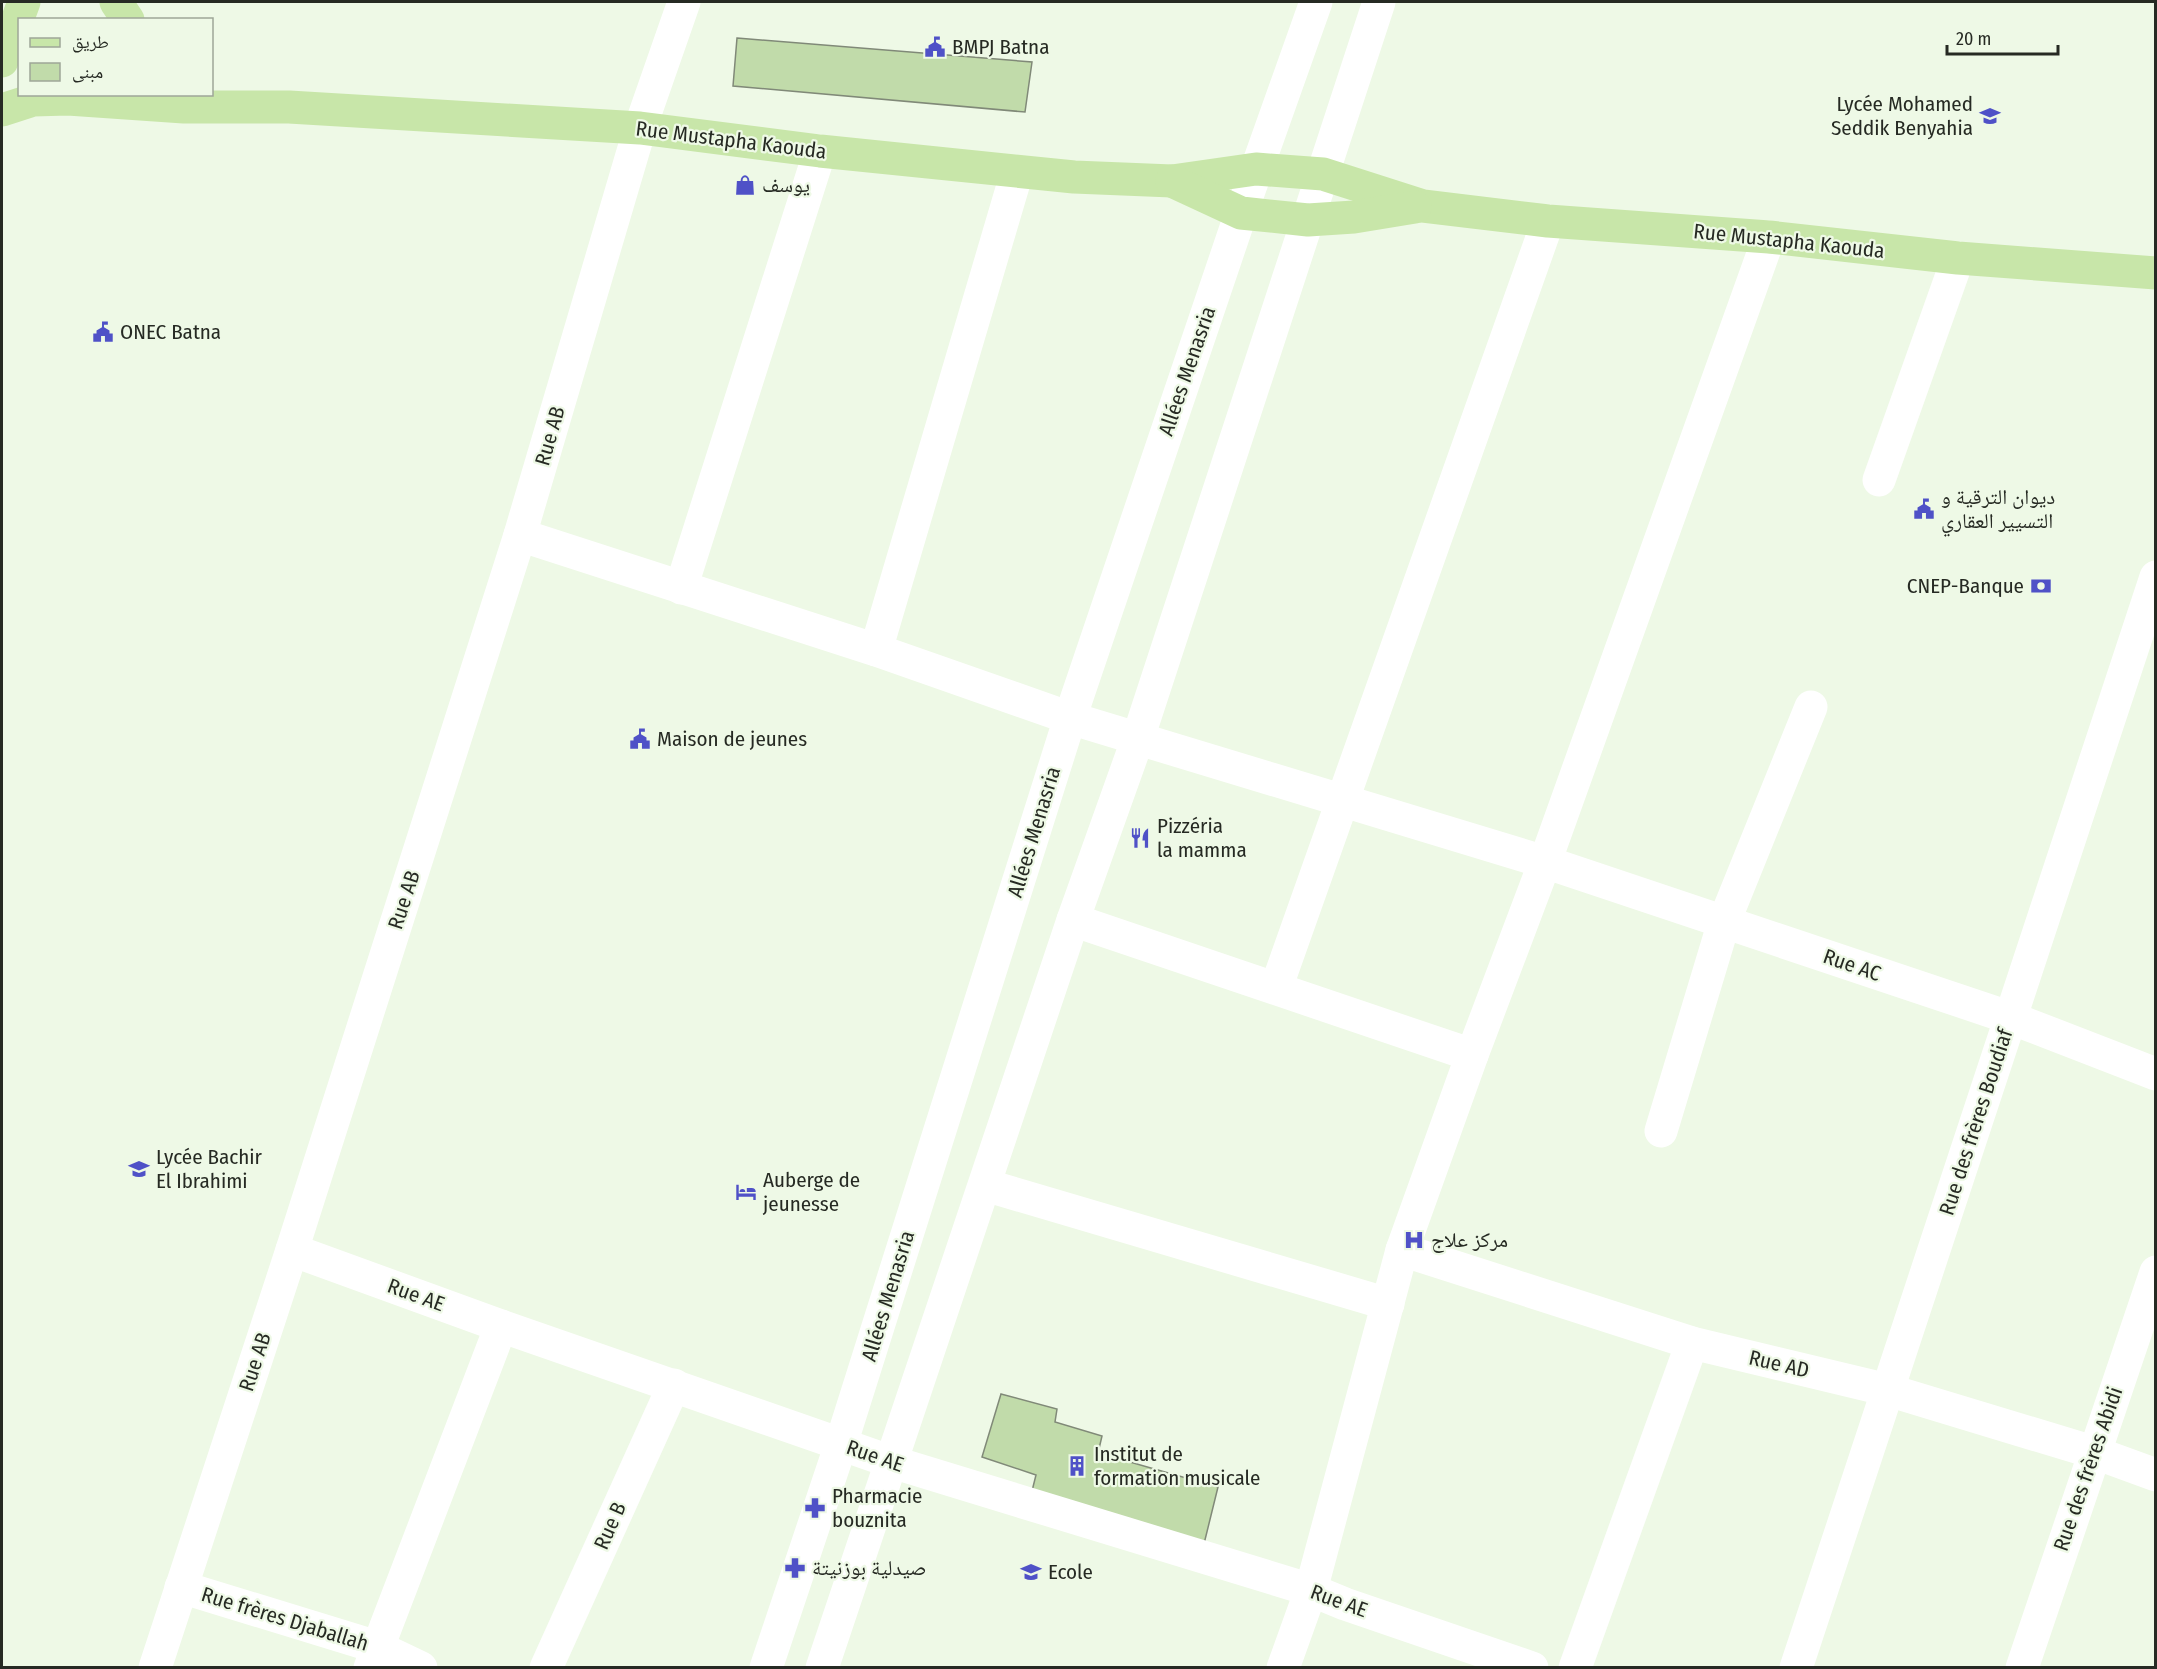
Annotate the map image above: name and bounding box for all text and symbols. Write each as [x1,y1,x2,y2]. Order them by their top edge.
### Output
legend [18,18,213,96]
scale bar [1947,18,2058,56]
text: 20 m [1956,28,1991,50]
text: طريق [72,31,109,53]
place label: BMPJ Batna [952,34,1049,60]
public building icon: BMPJ Batna [923,35,947,59]
text: مبنى [72,61,103,83]
place label: Lycée Mohamed Seddik Benyahia [1831,91,1973,141]
school or university icon: Lycée Mohamed Seddik Benyahia [1978,104,2002,128]
street label: Rue Mustapha Kaouda [634,115,828,165]
place label: يوسف [762,172,810,198]
shop icon: يوسف [733,173,757,197]
street label: Rue Mustapha Kaouda [1692,218,1886,264]
street label: Allées Menasria [1153,303,1221,439]
place label: ONEC Batna [120,319,221,345]
public building icon: ONEC Batna [91,320,115,344]
street label: Rue AB [529,403,571,469]
place label: ديوان الترقية و التسيير العقاري [1941,484,2055,537]
public building icon: ديوان الترقية و التسيير العقاري [1912,497,1936,521]
place label: CNEP-Banque [1907,573,2024,599]
bank icon: CNEP-Banque [2029,574,2053,598]
place label: Maison de jeunes [657,726,807,752]
public building icon: Maison de jeunes [628,727,652,751]
street label: Allées Menasria [1002,764,1066,900]
place label: Pizzéria la mamma [1157,813,1247,863]
restaurant icon: Pizzéria la mamma [1128,826,1152,850]
street label: Rue AB [382,867,426,933]
street label: Rue AC [1820,943,1885,987]
street label: Rue des frères Boudiaf [1934,1024,2019,1219]
place label: Lycée Bachir El Ibrahimi [156,1144,263,1194]
school or university icon: Lycée Bachir El Ibrahimi [127,1157,151,1181]
place label: Auberge de jeunesse [762,1167,860,1217]
hotel icon: Auberge de jeunesse [734,1180,758,1204]
place label: مركز علاج [1431,1227,1508,1253]
street label: Allées Menasria [856,1228,920,1364]
hospital icon: مركز علاج [1402,1228,1426,1252]
street label: Rue AE [384,1273,448,1317]
street label: Rue AB [233,1329,277,1395]
street label: Rue AD [1746,1344,1812,1384]
street label: Rue des frères Abidi [2048,1384,2128,1554]
street label: Rue AE [843,1434,907,1478]
place label: Institut de formation musicale [1094,1441,1260,1491]
building icon: Institut de formation musicale [1065,1454,1089,1478]
place label: Pharmacie bouznita [832,1483,922,1533]
pharmacy icon: Pharmacie bouznita [803,1496,827,1520]
street label: Rue B [588,1498,632,1554]
place label: صيدلية بوزنيتة [812,1555,927,1581]
pharmacy icon: صيدلية بوزنيتة [783,1556,807,1580]
place label: Ecole [1048,1559,1093,1585]
school or university icon: Ecole [1019,1560,1043,1584]
street label: Rue AE [1307,1579,1371,1623]
street label: Rue frères Djaballah [198,1581,372,1657]

